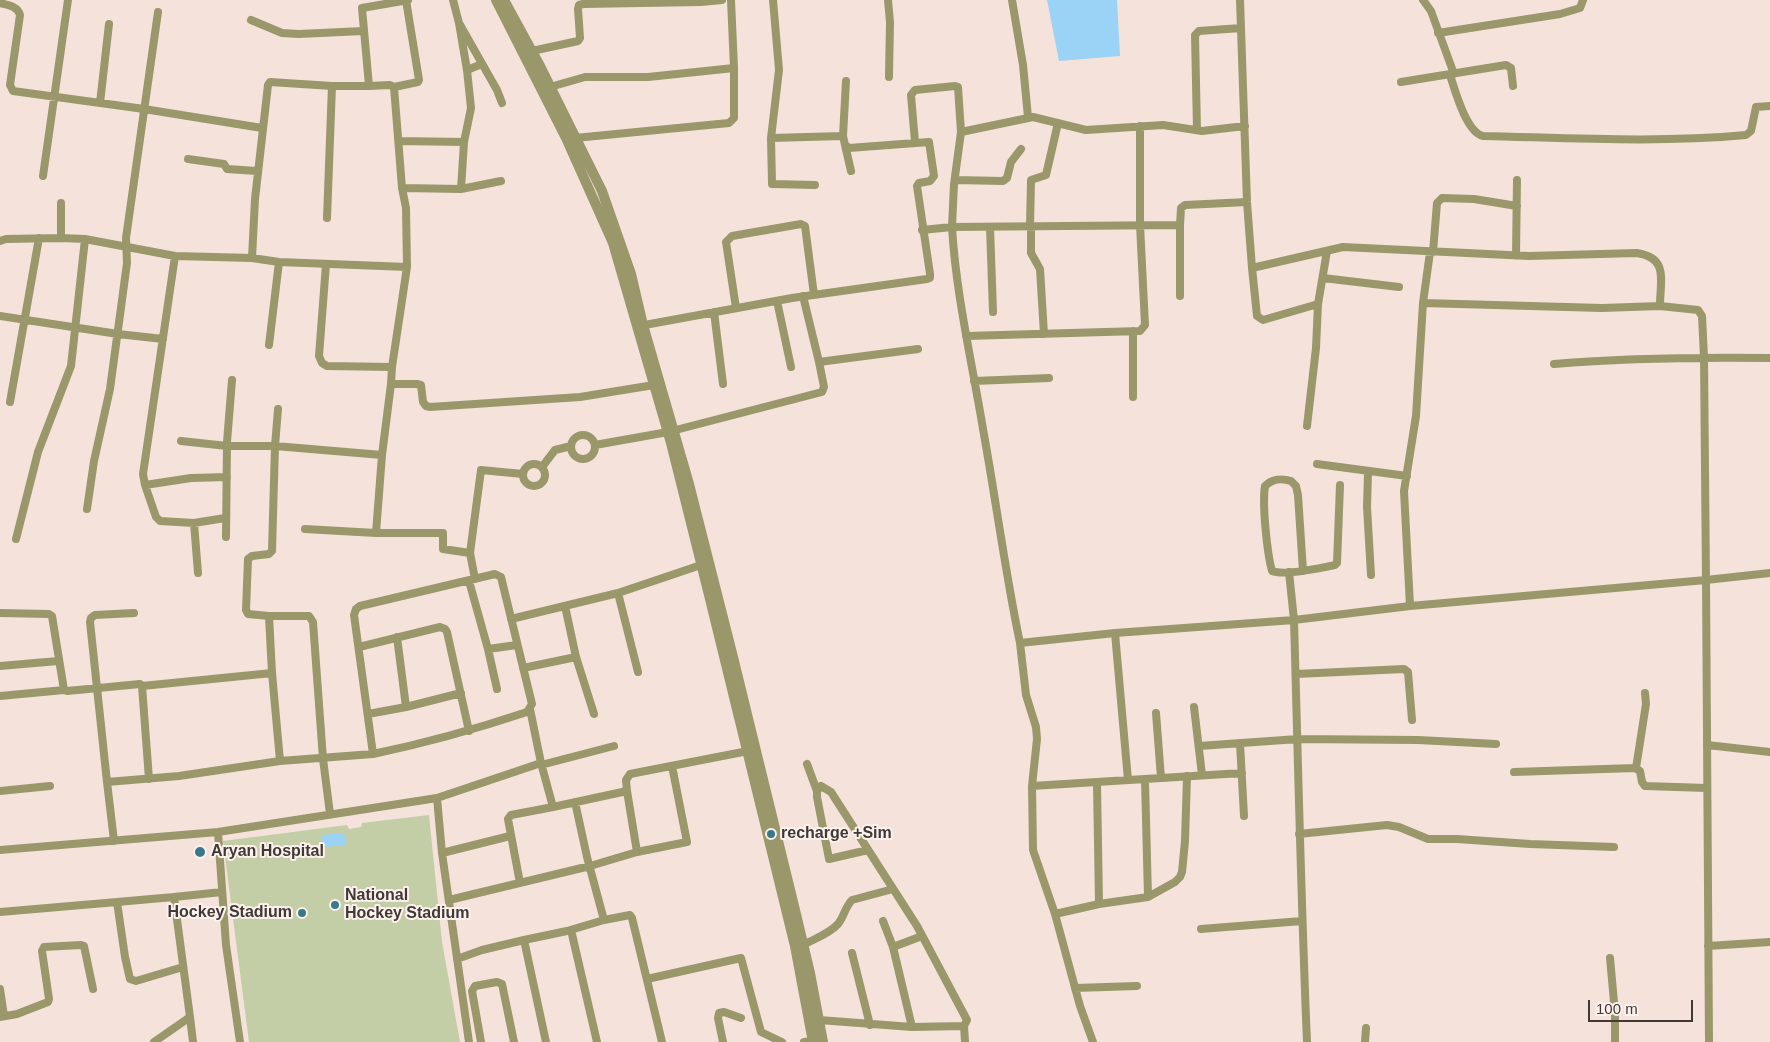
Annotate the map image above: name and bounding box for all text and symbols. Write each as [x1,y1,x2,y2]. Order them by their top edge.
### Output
place label: recharge +Sim [781,824,892,844]
marker: recharge +Sim [765,828,777,840]
place label: Aryan Hospital [211,842,324,862]
marker: Aryan Hospital [193,845,207,859]
place label: National Hockey Stadium [345,886,469,924]
marker: National Hockey Stadium [329,899,341,911]
place label: Hockey Stadium [168,903,292,923]
marker: Hockey Stadium [296,907,308,919]
scale bar [1590,990,1695,1022]
text: 100 m [1596,1000,1638,1017]

